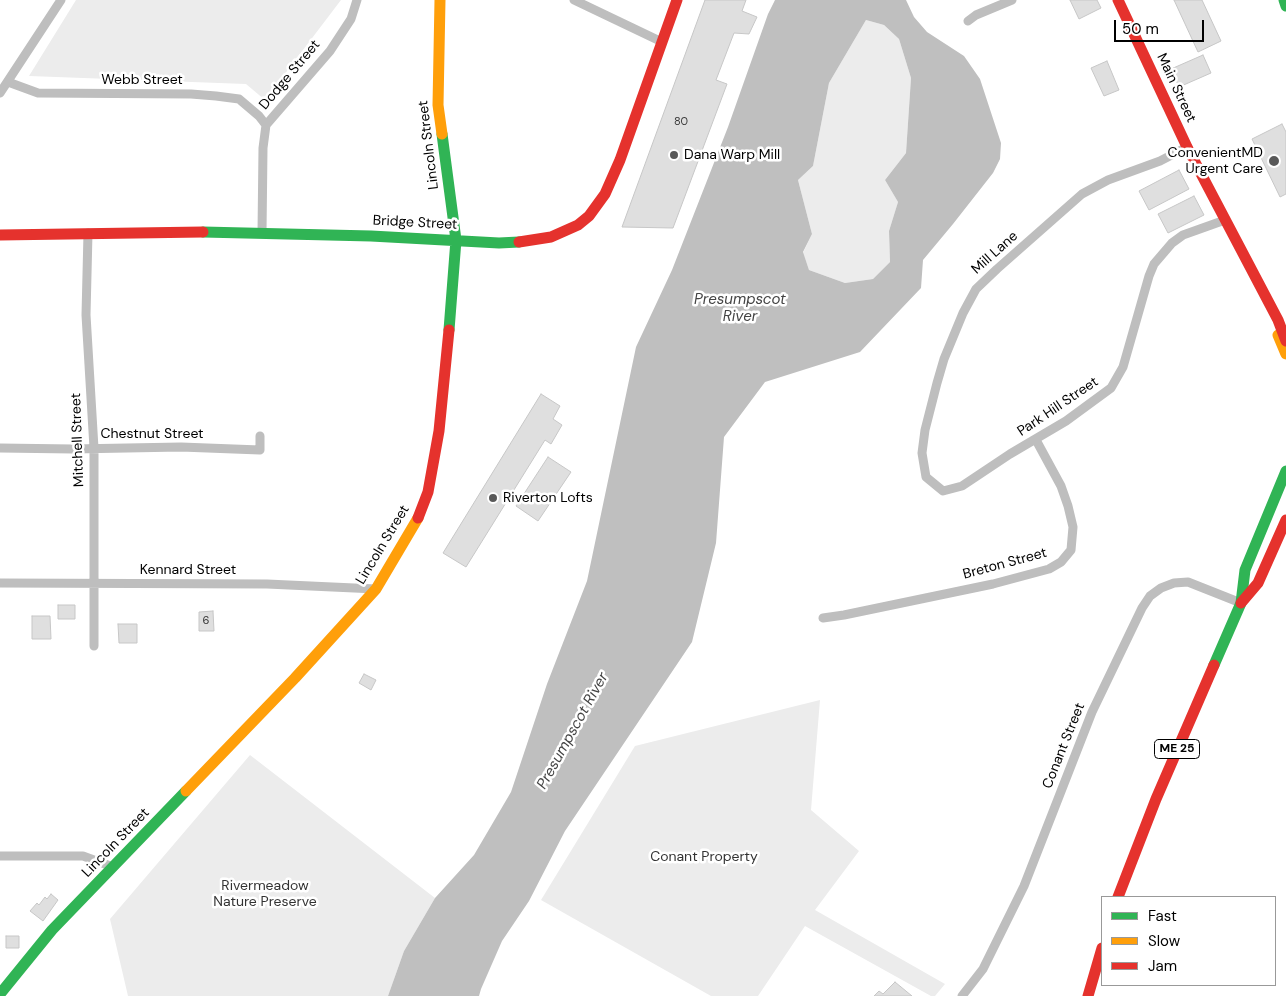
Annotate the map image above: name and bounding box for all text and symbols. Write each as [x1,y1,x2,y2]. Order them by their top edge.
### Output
scale bar [1116,10,1206,42]
text: 50 m [1122,19,1159,39]
street label: Dodge Street [256,37,324,113]
street label: Main Street [1153,51,1199,125]
street label: Webb Street [101,72,183,88]
street label: Lincoln Street [415,99,443,191]
house number: 80 [674,115,688,129]
place label: ConvenientMD Urgent Care [1168,145,1263,178]
place label: Dana Warp Mill [684,147,780,163]
marker: Dana Warp Mill [668,149,680,161]
marker: ConvenientMD Urgent Care [1267,154,1281,168]
street label: Bridge Street [372,212,458,234]
street label: Mill Lane [969,228,1021,278]
water label: Presumpscot River [694,291,786,326]
street label: Park Hill Street [1014,374,1102,440]
street label: Mitchell Street [68,393,88,487]
street label: Chestnut Street [100,426,204,442]
place label: Riverton Lofts [503,490,593,506]
marker: Riverton Lofts [487,492,499,504]
street label: Lincoln Street [353,502,413,588]
street label: Breton Street [961,545,1049,583]
street label: Kennard Street [140,562,236,578]
house number: 6 [203,614,209,628]
water label: Presumpscot River [533,670,613,792]
street label: Conant Street [1039,701,1089,791]
road number: ME 25 [1154,740,1200,759]
street label: Lincoln Street [79,805,153,881]
park label: Conant Property [650,849,758,865]
park label: Rivermeadow Nature Preserve [213,878,317,910]
legend [1101,896,1276,986]
text: Fast [1148,906,1177,926]
text: Slow [1148,931,1180,951]
text: Jam [1148,956,1177,976]

